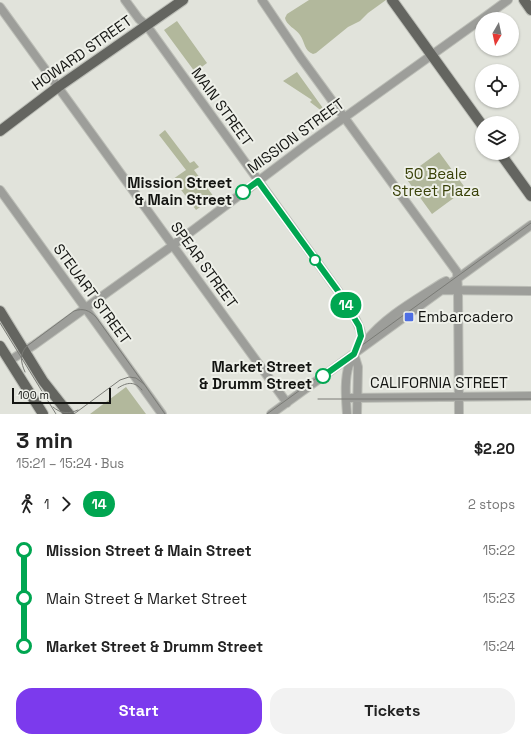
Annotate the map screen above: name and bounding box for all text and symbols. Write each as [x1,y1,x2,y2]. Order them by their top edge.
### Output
street label: HOWARD STREET [28,11,136,94]
north arrow [475,12,519,56]
map controls [475,12,519,160]
street label: MAIN STREET [187,64,257,150]
button: locate [475,64,519,108]
street label: MISSION STREET [243,94,348,177]
button: layers [475,116,519,160]
park label: 50 Beale Street Plaza [392,164,480,200]
place label: Mission Street & Main Street [127,173,232,209]
marker: Mission Street & Main Street [235,184,251,200]
street label: SPEAR STREET [167,218,242,312]
street label: STEUART STREET [50,240,135,348]
unlabelled marker [309,254,321,266]
line badge: 14 [328,292,364,318]
text: 14 [338,296,354,314]
place label: Embarcadero [418,307,514,326]
marker: Embarcadero [403,311,415,323]
place label: Market Street & Drumm Street [199,357,312,393]
marker: Market Street & Drumm Street [315,368,331,384]
street label: CALIFORNIA STREET [370,373,508,392]
scale bar [12,386,111,405]
text: 100 m [18,388,49,402]
text: 3 min [16,426,73,454]
text: $2.20 [474,439,515,458]
text: 15:21 – 15:24 · Bus [16,455,124,472]
icon: walk [16,493,38,515]
icon: forward [55,493,77,515]
text: 14 [91,495,107,513]
text: 1 [44,496,49,513]
text: 2 stops [468,496,515,513]
text: Mission Street & Main Street [46,541,252,560]
text: 15:22 [483,542,515,559]
text: Main Street & Market Street [46,589,247,608]
text: 15:23 [483,590,515,607]
text: Market Street & Drumm Street [46,637,263,656]
text: 15:24 [483,638,515,655]
button: Start [16,688,262,734]
button: Tickets [270,688,515,734]

